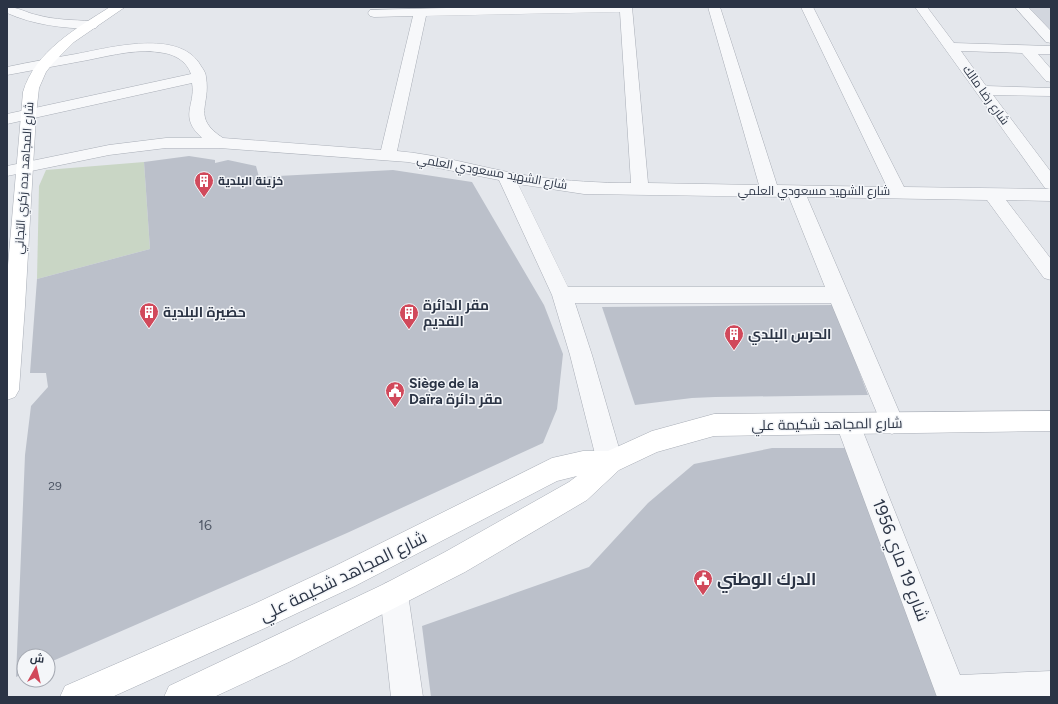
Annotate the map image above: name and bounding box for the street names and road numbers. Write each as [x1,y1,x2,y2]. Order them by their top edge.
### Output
street label: شارع رضا مالك [959,63,1012,128]
street label: شارع المجاهد بده زكري التجاني [12,101,39,255]
street label: شارع الشهيد مسعودي العلمي [415,152,568,195]
street label: شارع الشهيد مسعودي العلمي [738,184,890,201]
street label: شارع المجاهد شكيمة علي [751,415,903,437]
street label: شارع 19 ماي 1956 [866,496,934,625]
street label: شارع المجاهد شكيمة علي [256,527,432,629]

